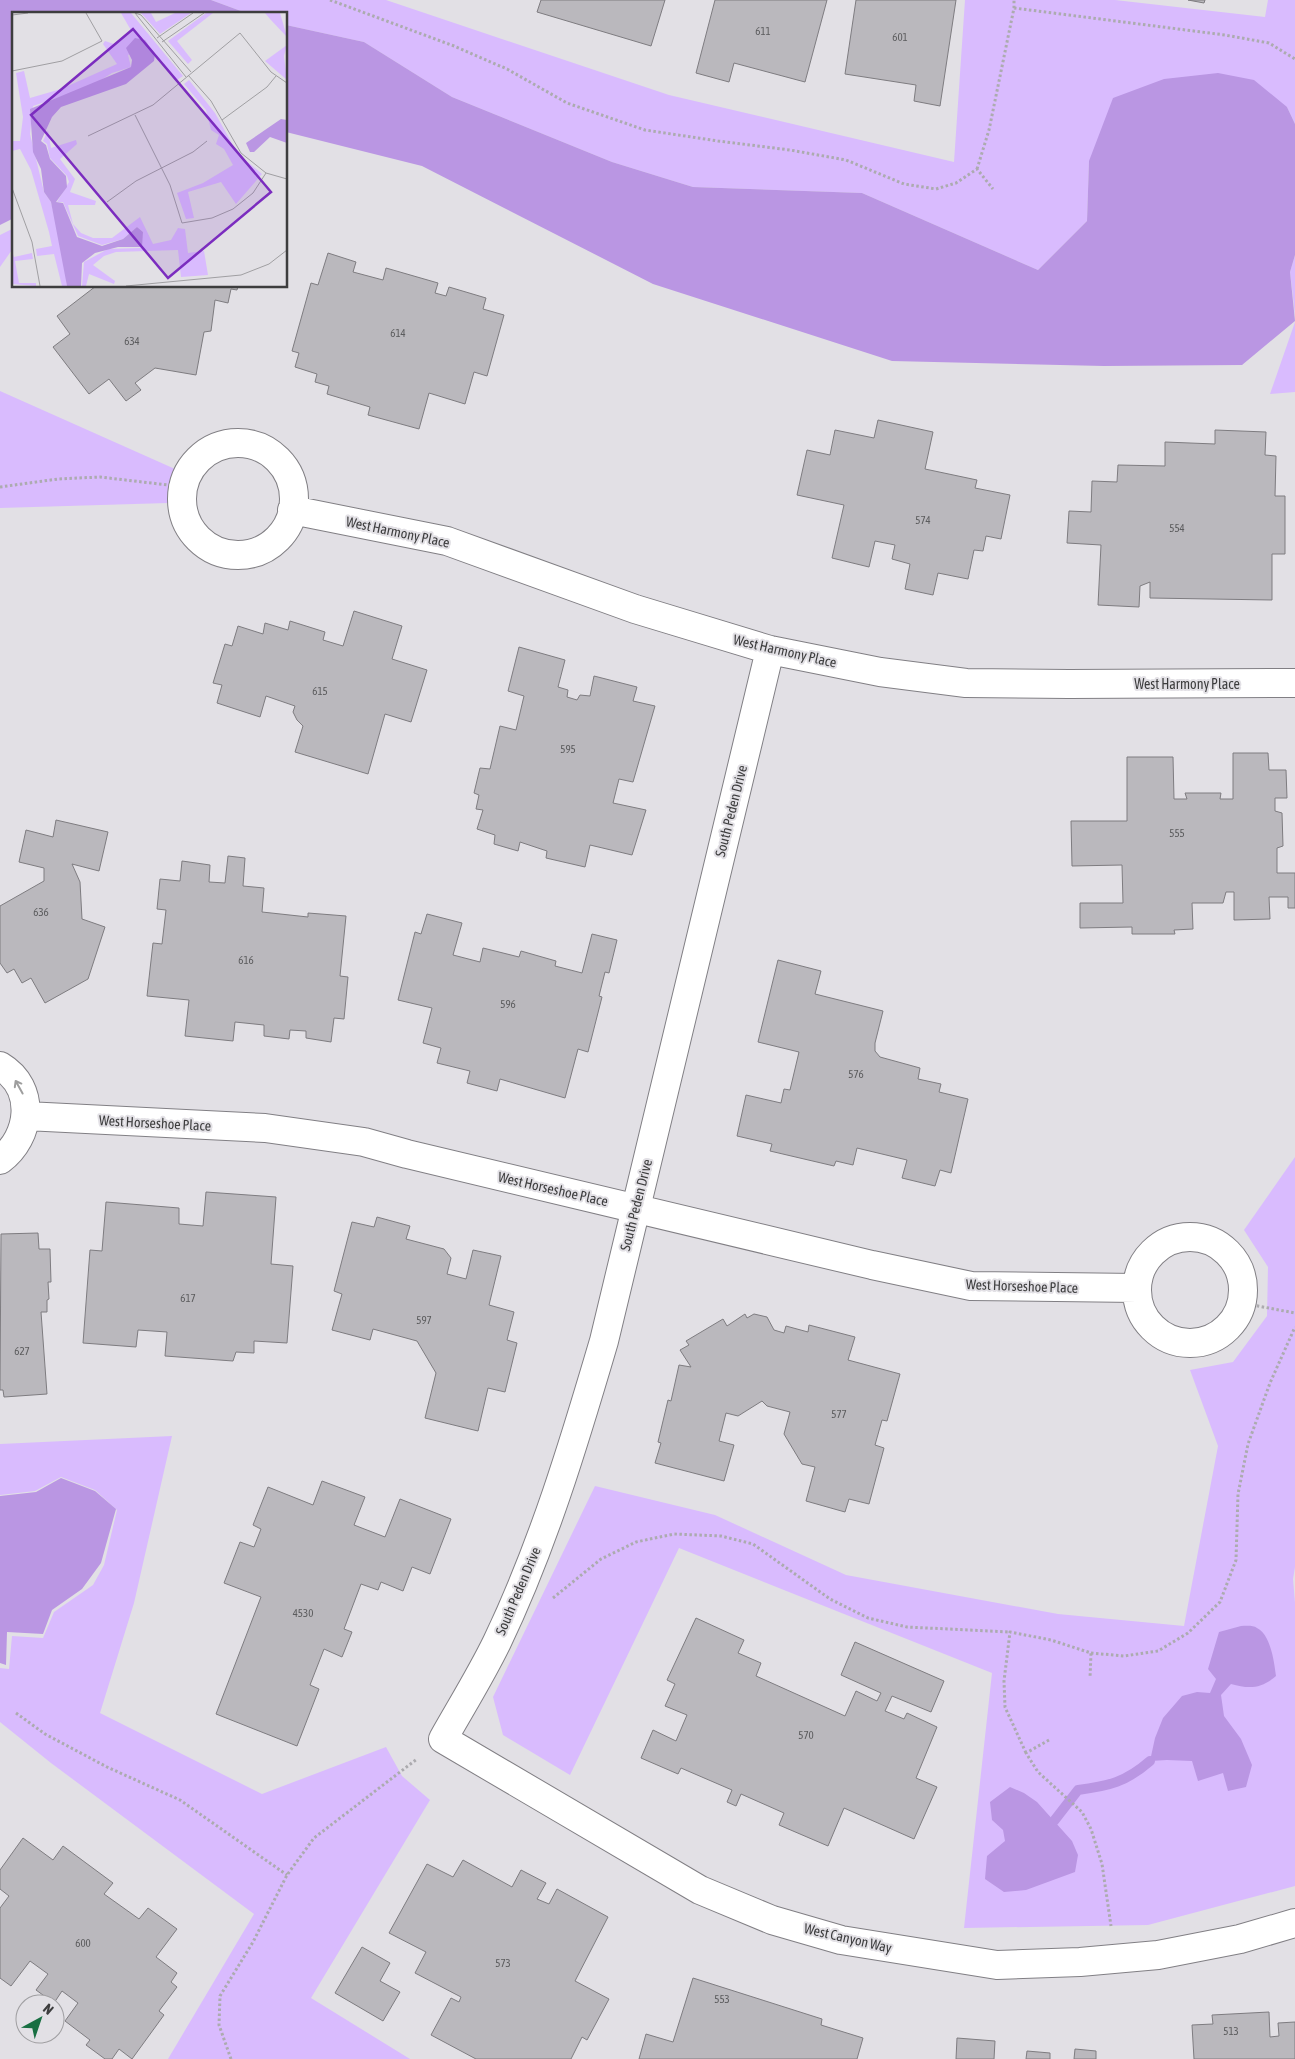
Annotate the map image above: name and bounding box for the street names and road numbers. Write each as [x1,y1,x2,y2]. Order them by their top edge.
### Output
street label: West Harmony Place [345,513,451,551]
street label: West Harmony Place [732,631,838,671]
street label: West Harmony Place [1134,676,1240,692]
street label: South Peden Drive [712,764,750,858]
street label: West Horseshoe Place [98,1112,212,1134]
street label: South Peden Drive [617,1158,655,1252]
street label: West Horseshoe Place [496,1169,610,1209]
street label: West Horseshoe Place [966,1276,1078,1296]
street label: South Peden Drive [492,1545,544,1637]
street label: West Canyon Way [803,1920,894,1956]

